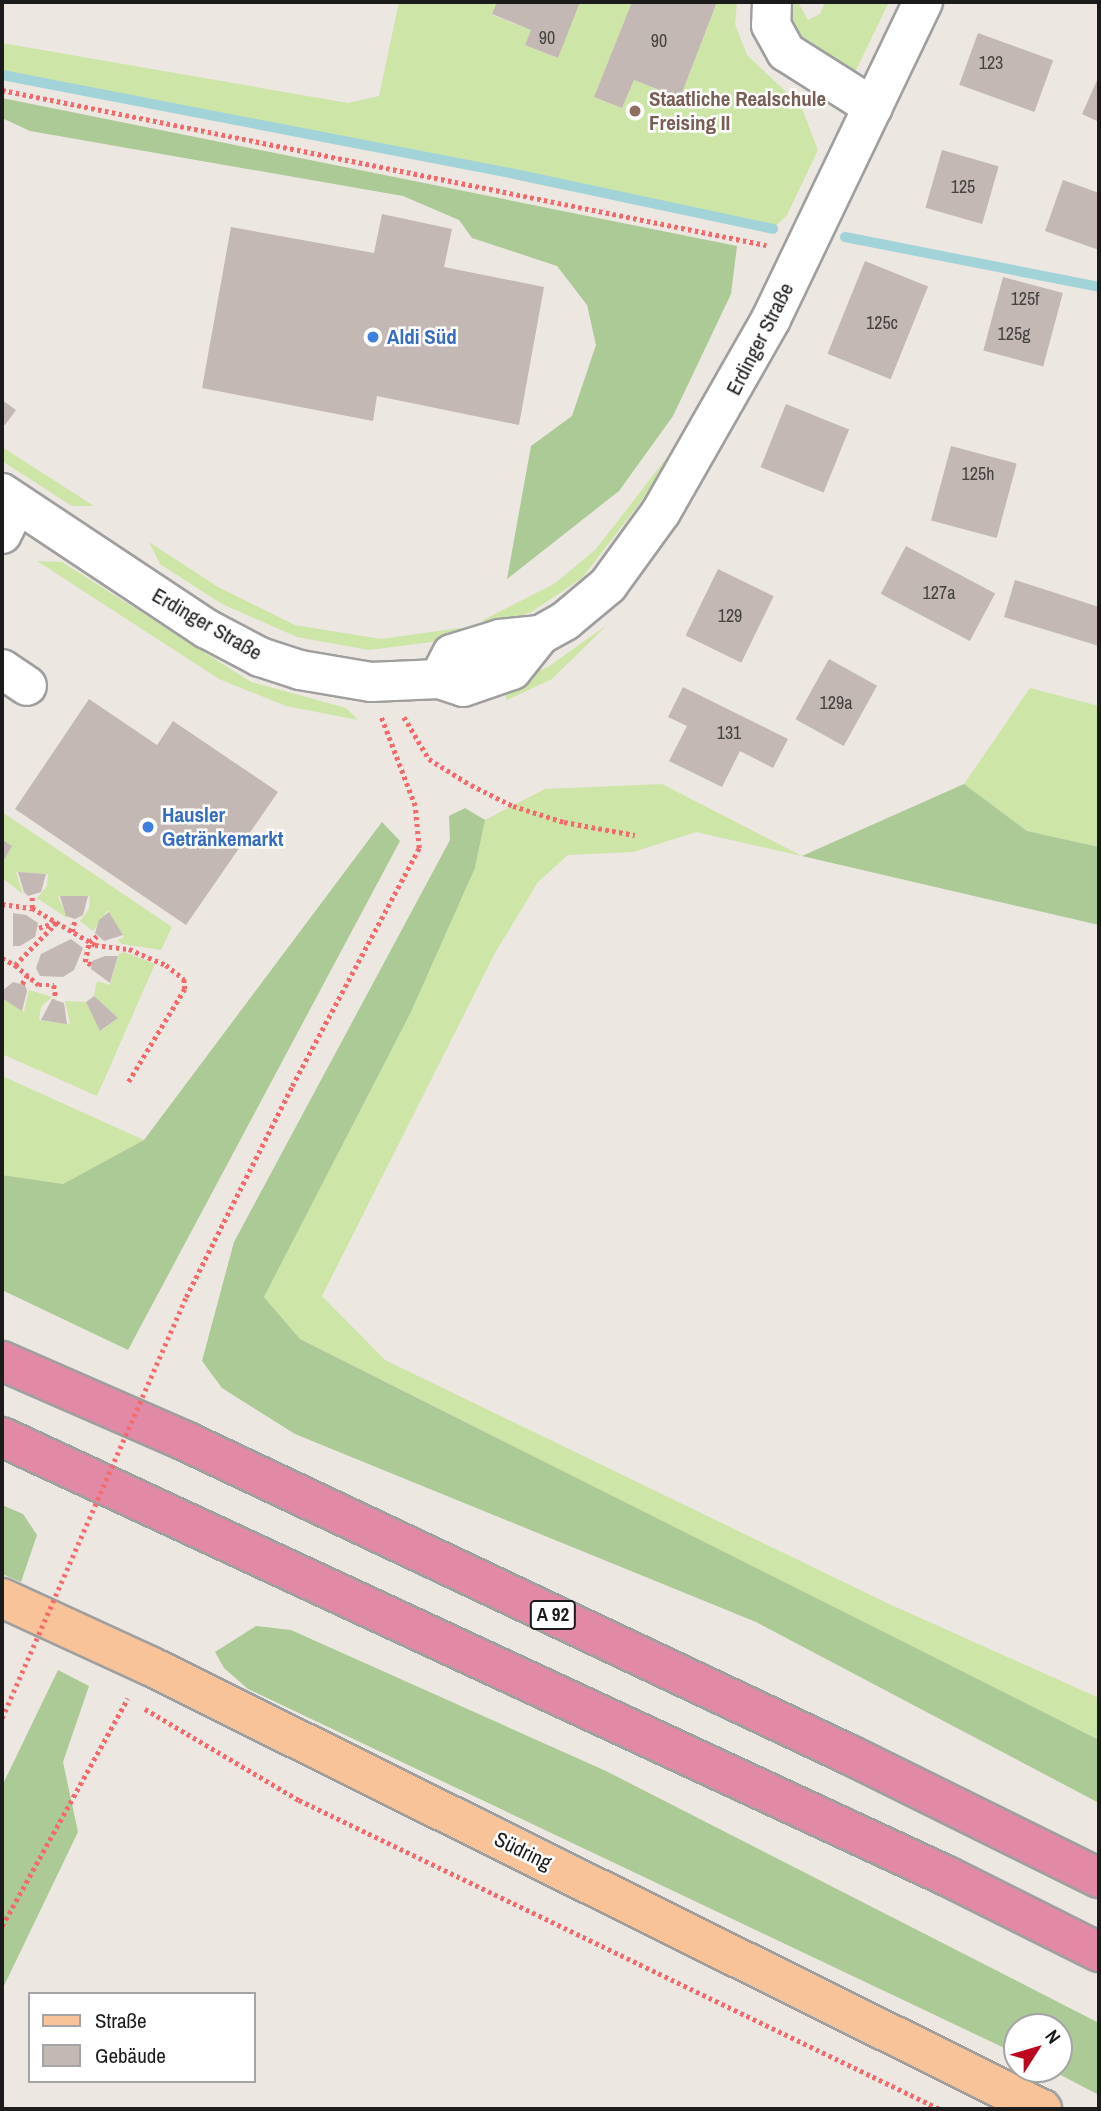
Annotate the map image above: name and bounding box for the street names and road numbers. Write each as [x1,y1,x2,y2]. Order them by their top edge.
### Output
street label: Erdinger Straße [721,279,799,399]
street label: Erdinger Straße [148,582,266,666]
road number: A 92 [528,1600,578,1630]
street label: Südring [490,1826,556,1876]

